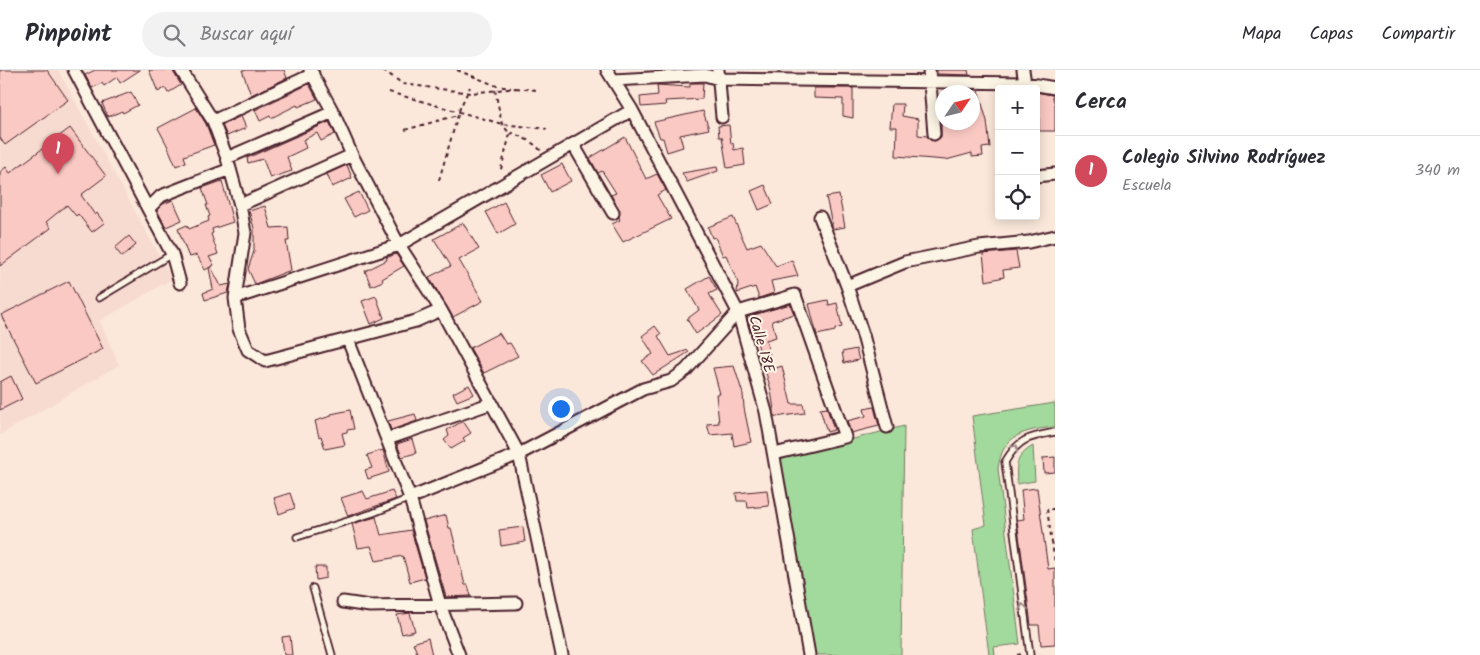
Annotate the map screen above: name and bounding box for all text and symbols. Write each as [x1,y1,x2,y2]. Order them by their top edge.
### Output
search box [142,12,492,57]
text: Pinpoint [25,15,112,54]
text: Buscar aquí [200,20,292,50]
text: Mapa [1242,20,1282,49]
text: Capas [1310,20,1354,49]
text: Compartir [1382,20,1455,49]
icon: search [160,21,188,49]
north arrow [935,85,980,130]
map controls [995,85,1040,220]
button: + [995,85,1040,130]
text: Cerca [1075,86,1127,119]
button: − [995,130,1040,175]
pin: 1 [42,133,74,174]
text: Colegio Silvino Rodríguez [1122,143,1326,173]
text: 1 [1089,158,1093,183]
text: 340 m [1415,158,1460,183]
text: Escuela [1122,173,1172,198]
button: locate [995,175,1040,220]
street label: Calle 18E [741,313,781,377]
your location [548,396,574,422]
one-way arrow [1009,445,1018,454]
one-way arrow [1018,602,1029,610]

